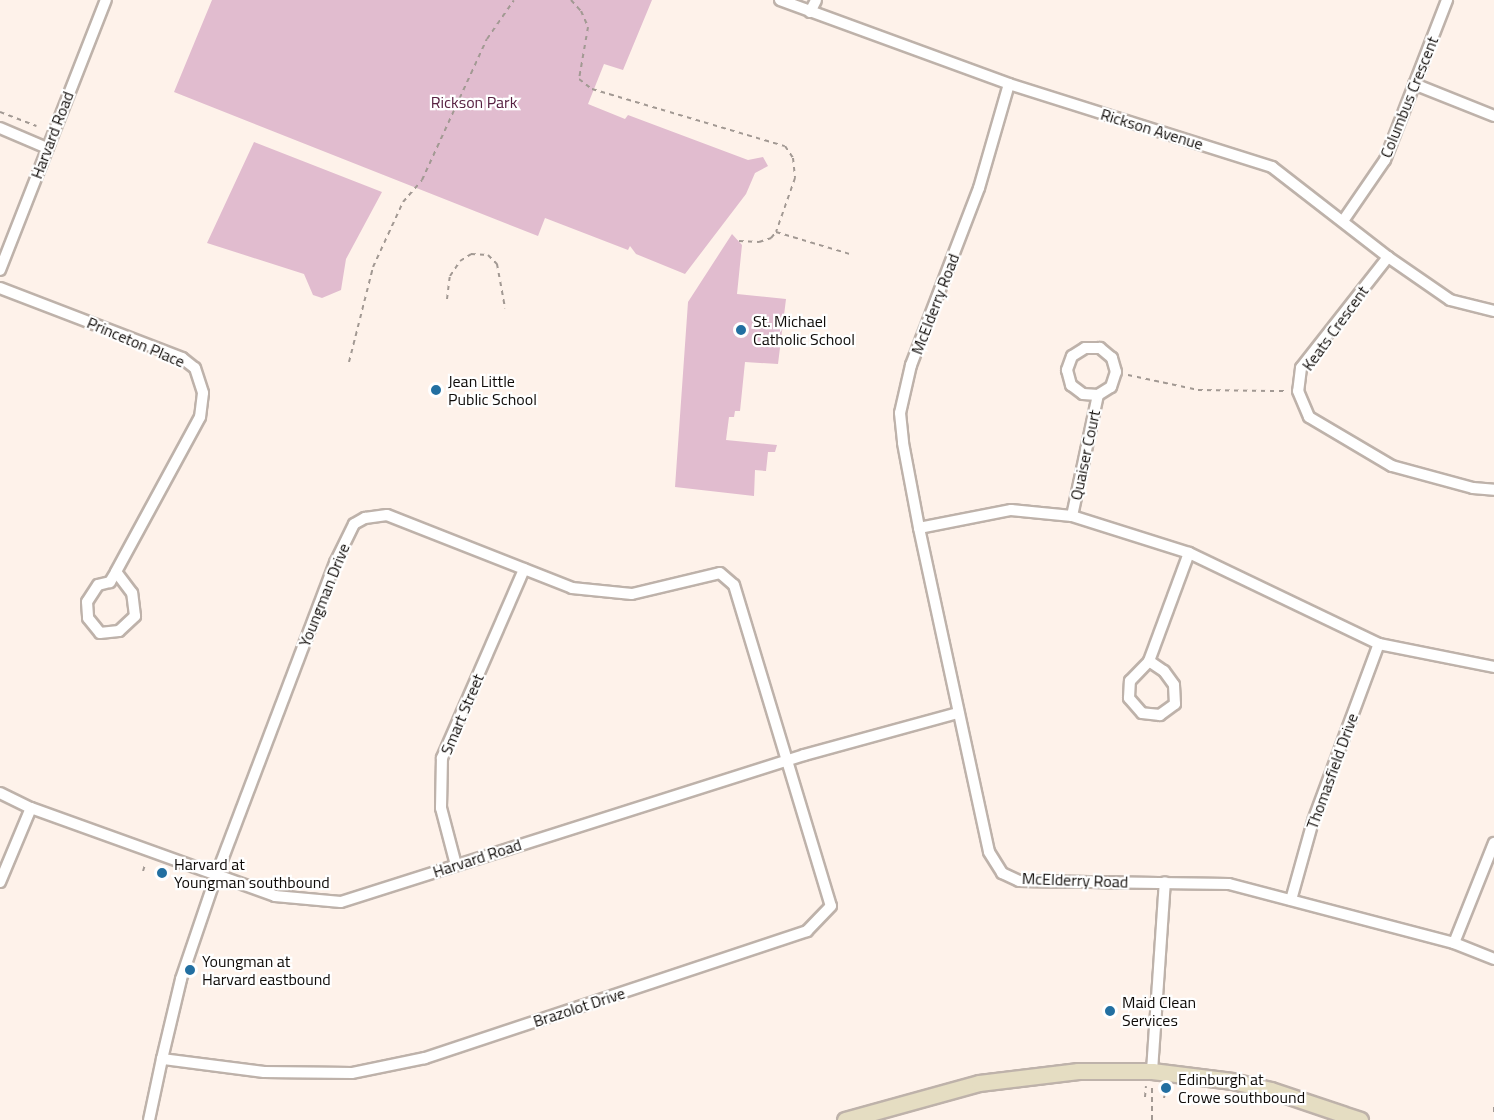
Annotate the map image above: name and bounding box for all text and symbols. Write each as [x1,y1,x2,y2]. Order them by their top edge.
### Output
street label: Columbus Crescent [1376,34,1442,160]
street label: Harvard Road [27,89,77,181]
park label: Rickson Park [431,92,517,112]
street label: Rickson Avenue [1098,104,1206,154]
street label: McElderry Road [907,251,963,357]
street label: Keats Crescent [1298,282,1372,374]
place label: St. Michael Catholic School [753,311,855,349]
street label: Princeton Place [84,313,188,371]
marker: St. Michael Catholic School [734,323,748,337]
place label: Jean Little Public School [448,371,537,409]
marker: Jean Little Public School [429,383,443,397]
street label: Quaiser Court [1066,408,1104,502]
street label: Youngman Drive [295,541,353,649]
street label: Smart Street [436,671,488,757]
street label: Thomasfield Drive [1302,710,1362,832]
street label: Harvard Road [430,835,524,881]
place label: Harvard at Youngman southbound [174,854,330,892]
marker: Harvard at Youngman southbound [155,866,169,880]
street label: McElderry Road [1022,869,1128,891]
place label: Youngman at Harvard eastbound [202,951,331,989]
marker: Youngman at Harvard eastbound [183,963,197,977]
street label: Brazolot Drive [531,983,627,1031]
place label: Maid Clean Services [1122,992,1196,1030]
marker: Maid Clean Services [1103,1004,1117,1018]
place label: Edinburgh at Crowe southbound [1178,1069,1305,1107]
marker: Edinburgh at Crowe southbound [1159,1081,1173,1095]

